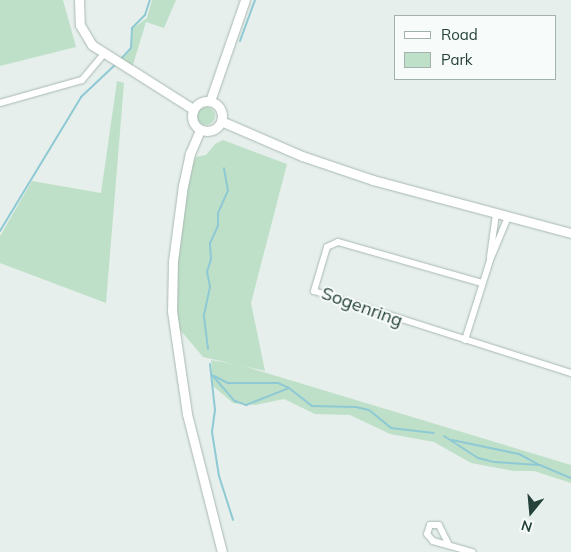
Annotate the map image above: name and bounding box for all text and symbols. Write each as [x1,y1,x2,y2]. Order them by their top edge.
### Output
legend [394,15,556,80]
text: Road [441,25,478,44]
text: Park [441,50,473,69]
street label: Sogenring [318,282,406,332]
north arrow [506,487,556,537]
text: N [519,516,534,537]

